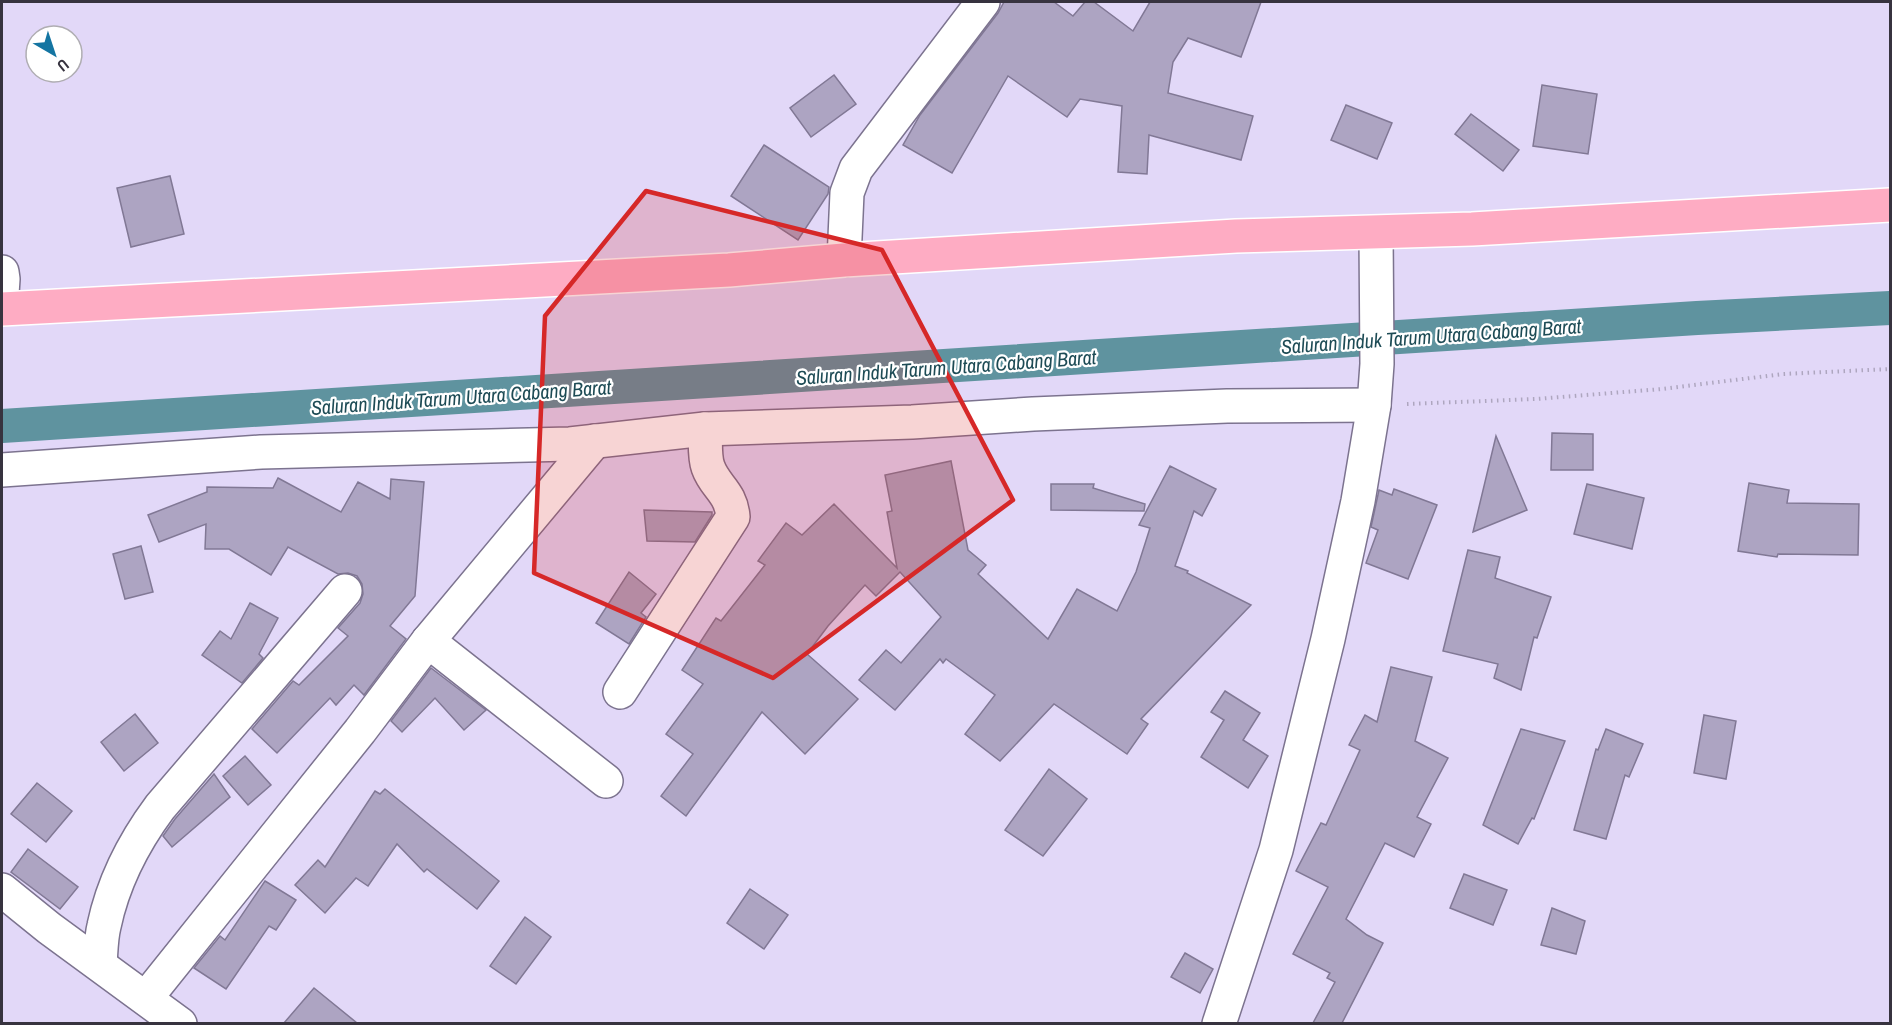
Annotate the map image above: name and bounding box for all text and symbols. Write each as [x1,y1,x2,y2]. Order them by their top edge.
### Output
north arrow [24,24,84,84]
text: U [53,54,74,77]
water label: Saluran Induk Tarum Utara Cabang Barat [1280,312,1583,360]
water label: Saluran Induk Tarum Utara Cabang Barat [795,343,1098,391]
water label: Saluran Induk Tarum Utara Cabang Barat [310,373,613,421]

